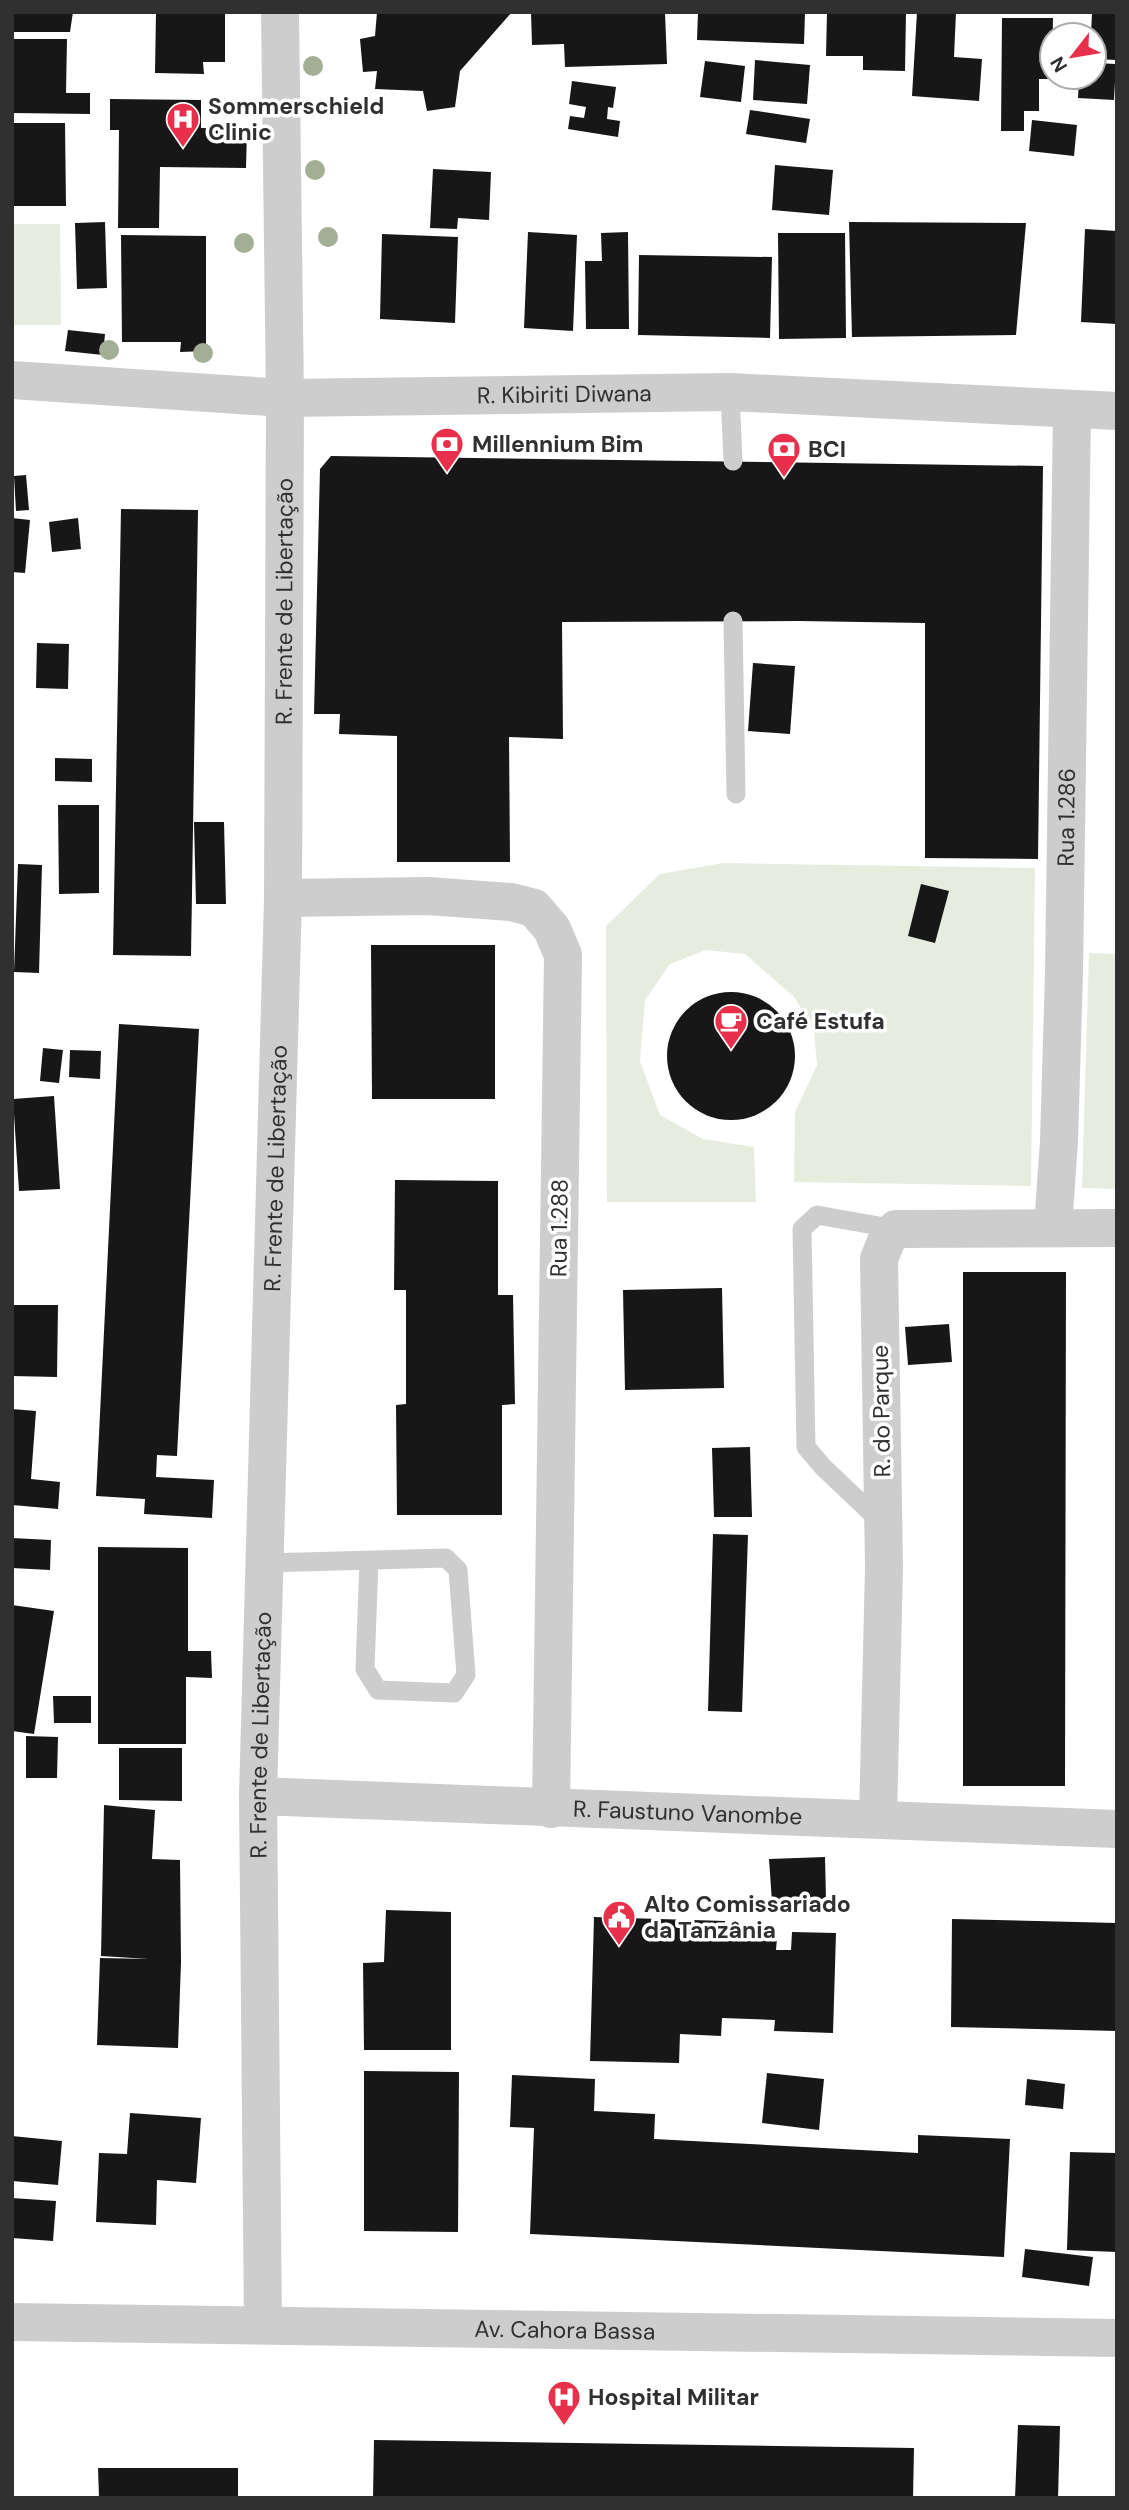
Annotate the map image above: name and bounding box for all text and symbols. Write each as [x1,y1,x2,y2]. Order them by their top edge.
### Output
north arrow [1038,21,1108,91]
text: N [1045,52,1073,77]
place label: Sommerschield Clinic [208,91,384,147]
hospital icon: Sommerschield Clinic [164,100,202,149]
street label: R. Kibiriti Diwana [477,378,652,410]
bank icon: Millennium Bim [428,425,466,474]
place label: Millennium Bim [472,429,643,459]
bank icon: BCI [765,430,803,479]
place label: BCI [808,434,846,464]
street label: R. Frente de Libertação [269,478,300,725]
street label: Rua 1.286 [1051,768,1082,867]
cafe icon: Café Estufa [712,1002,750,1051]
place label: Café Estufa [756,1006,885,1036]
street label: R. Frente de Libertação [257,1044,294,1292]
street label: Rua 1.288 [543,1179,575,1277]
street label: R. do Parque [865,1344,897,1478]
street label: R. Frente de Libertação [243,1611,278,1859]
street label: R. Faustuno Vanombe [573,1793,803,1832]
place label: Alto Comissariado da Tanzânia [644,1889,851,1945]
public building icon: Alto Comissariado da Tanzânia [600,1898,638,1947]
street label: Av. Cahora Bassa [474,2314,656,2346]
hospital icon: Hospital Militar [545,2378,583,2427]
place label: Hospital Militar [588,2382,759,2412]

